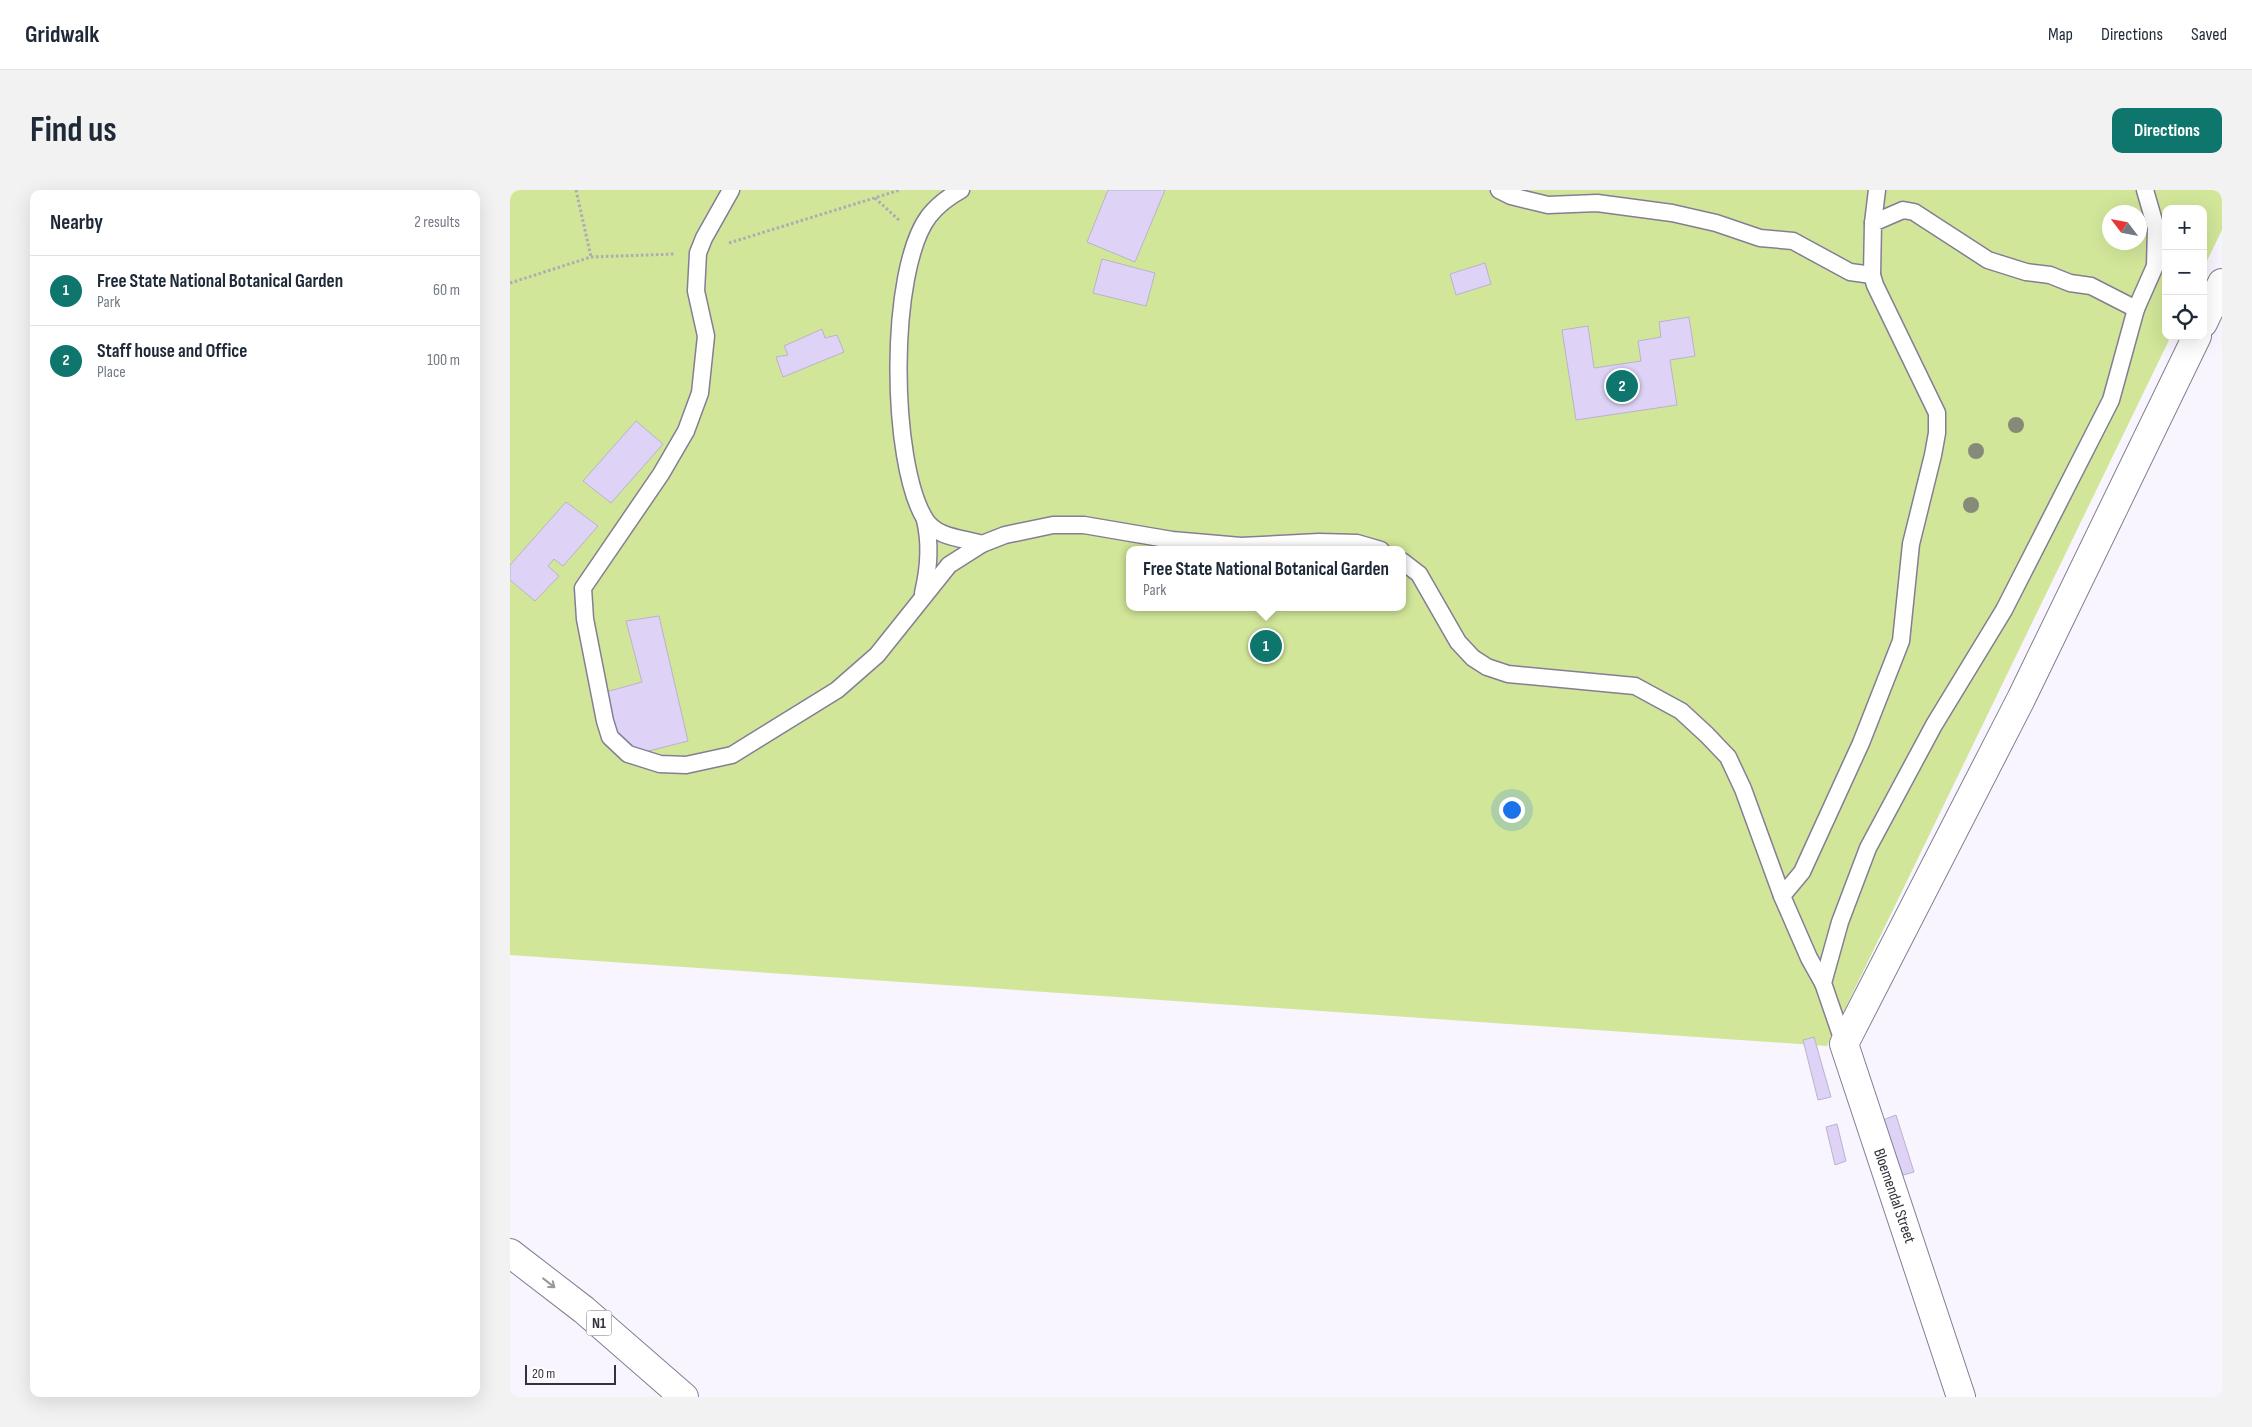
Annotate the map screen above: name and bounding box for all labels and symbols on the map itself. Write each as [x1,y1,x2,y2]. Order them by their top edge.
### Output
north arrow [2102,205,2147,250]
pin: 2 [1606,367,1638,405]
pin: 1 [1250,627,1282,665]
your location [1499,797,1525,823]
street label: Bloemendal Street [1869,1146,1919,1246]
one-way arrow [542,1277,555,1288]
road number: N1 [586,1310,612,1336]
scale bar [525,1362,616,1385]

